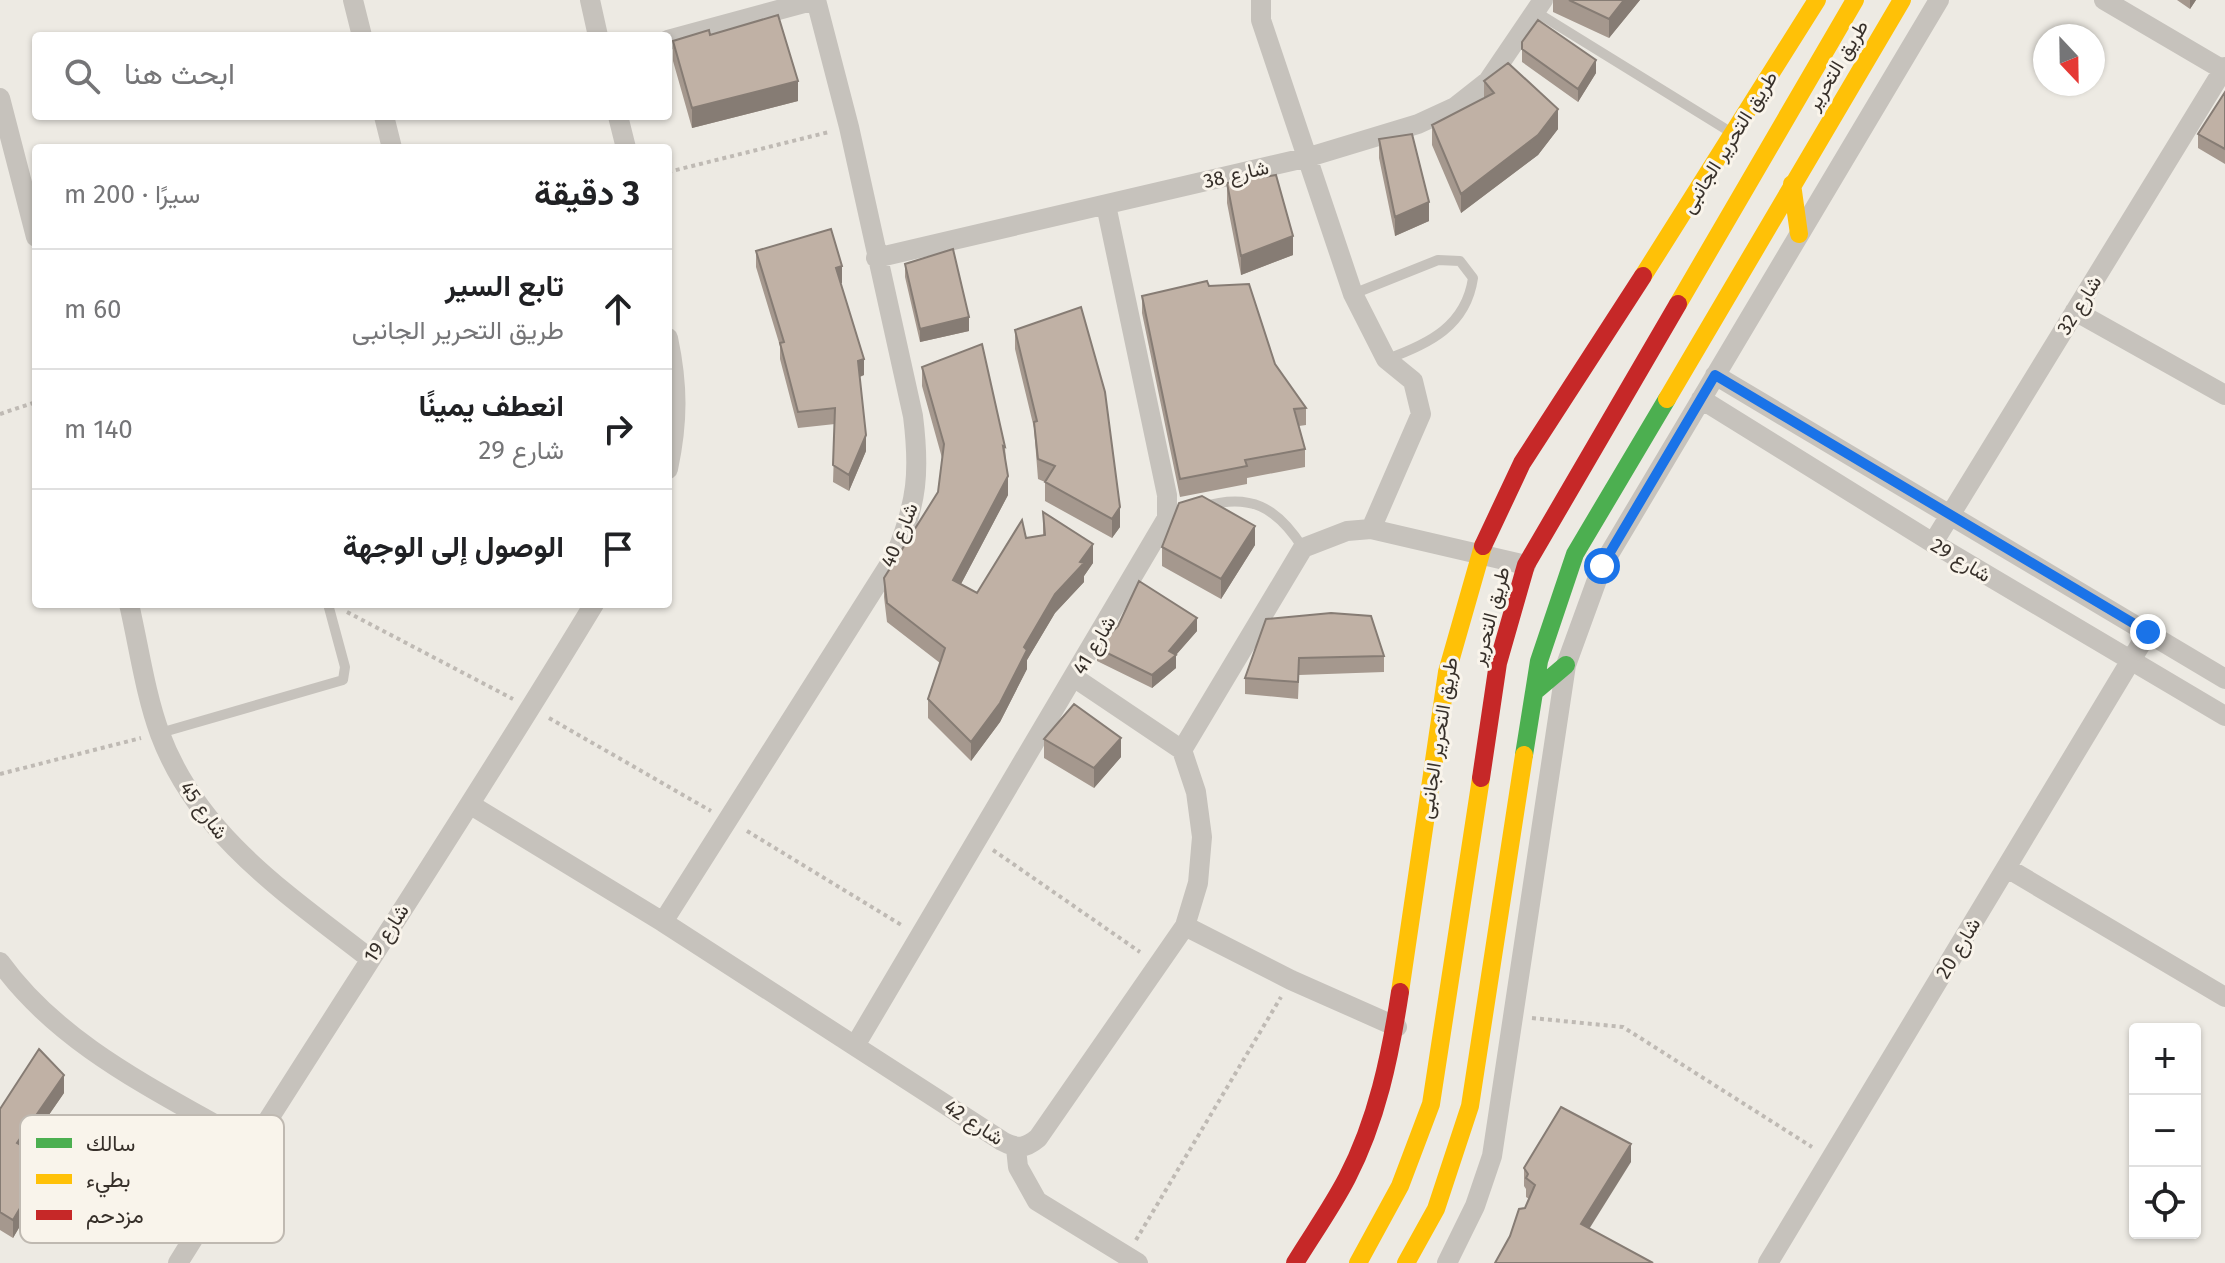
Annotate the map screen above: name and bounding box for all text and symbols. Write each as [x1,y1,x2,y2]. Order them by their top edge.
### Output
street label: طريق التحرير [1800,15,1874,116]
north arrow [2033,24,2105,96]
search box [32,32,672,120]
icon: search [60,54,104,98]
text: ابحث هنا [124,56,235,92]
street label: طريق التحرير الجانبى [1676,66,1783,218]
street label: شارع 38 [1201,155,1272,195]
text: 3 دقيقة [534,173,640,214]
text: سيرًا · 200 m [64,179,200,210]
text: تابع السير [445,268,564,304]
street label: شارع 32 [2052,271,2108,340]
icon: ahead [596,287,640,331]
text: 60 m [64,294,122,325]
text: طريق التحرير الجانبى [352,315,564,346]
text: انعطف يمينًا [419,388,564,424]
icon: right [596,407,640,451]
text: 140 m [64,414,133,445]
text: شارع 29 [479,435,564,466]
street label: شارع 40 [875,499,925,571]
icon: arrive [596,527,640,571]
text: الوصول إلى الوجهة [342,529,564,565]
street label: شارع 29 [1926,533,1995,589]
route start [1584,548,1620,584]
street label: طريق التحرير [1465,564,1516,669]
street label: شارع 41 [1067,612,1122,679]
route end [2130,614,2166,650]
street label: طريق التحرير الجانبى [1413,655,1464,821]
street label: شارع 45 [173,776,233,845]
street label: شارع 19 [358,899,415,968]
street label: شارع 20 [1931,913,1987,984]
map controls [2129,1023,2201,1239]
button: + [2129,1023,2201,1095]
street label: شارع 42 [939,1094,1008,1152]
button: − [2129,1095,2201,1167]
legend [20,1115,284,1243]
text: سالك [86,1130,135,1157]
text: بطيء [86,1166,131,1198]
button: locate [2129,1167,2201,1239]
text: مزدحم [86,1202,144,1230]

